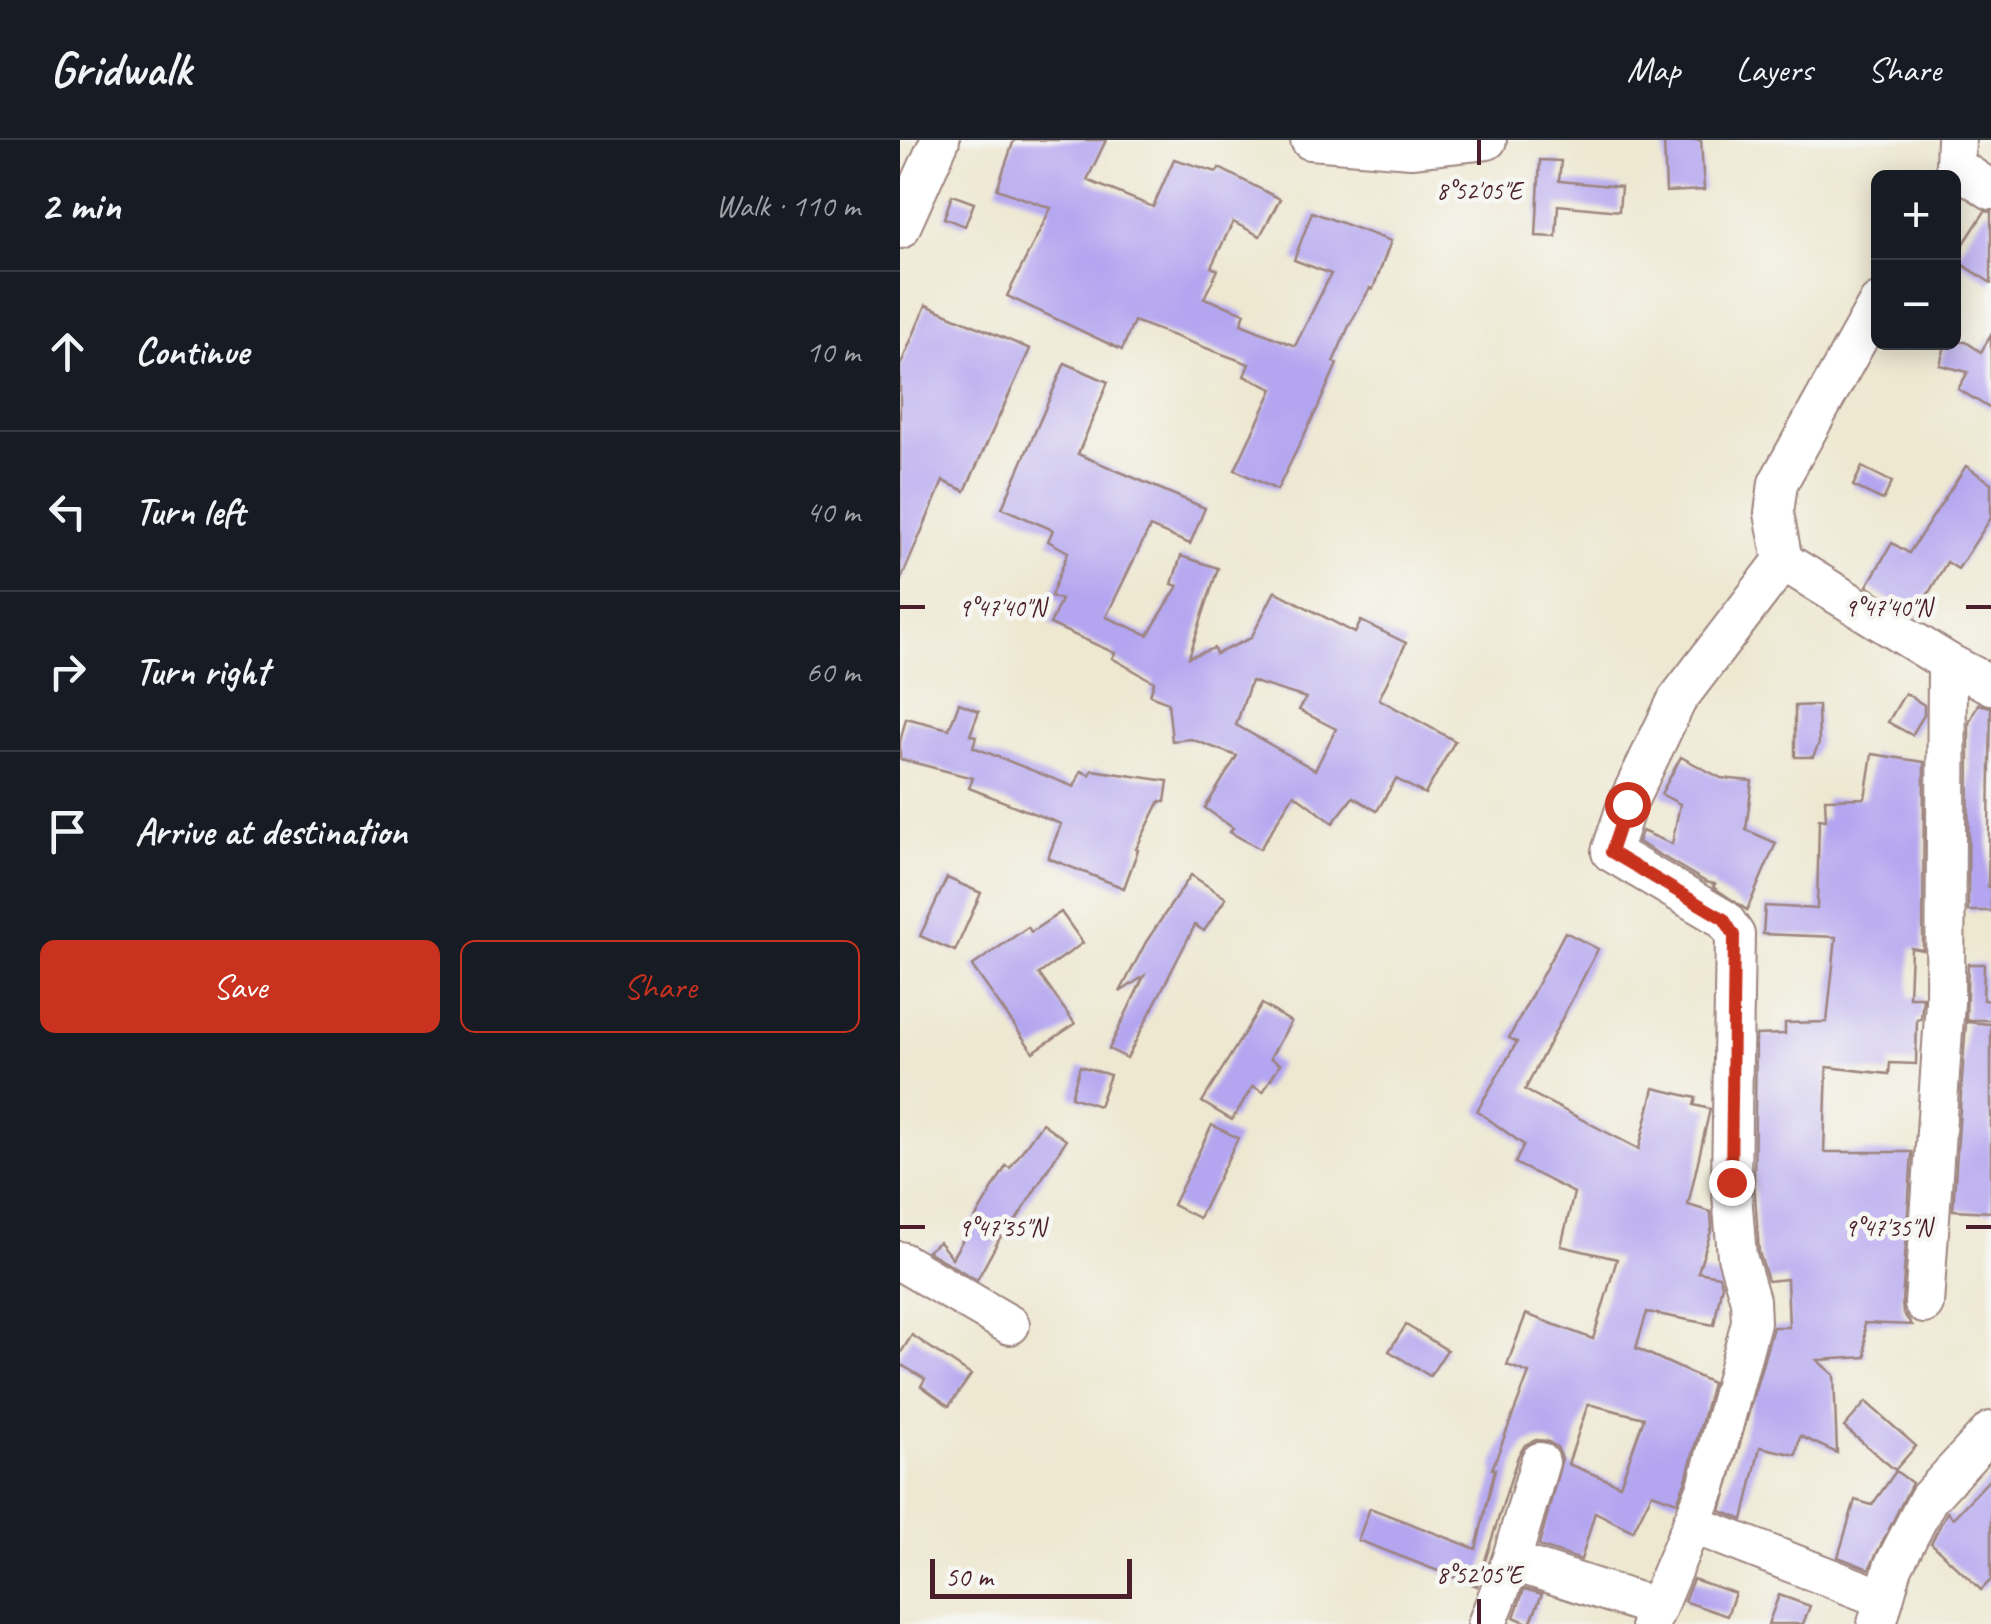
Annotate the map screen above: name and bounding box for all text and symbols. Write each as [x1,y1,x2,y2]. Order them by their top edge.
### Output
text: Gridwalk [50,39,191,99]
text: Map [1627,47,1680,92]
text: Layers [1735,47,1813,92]
text: Share [1868,47,1941,92]
map controls [1871,170,1961,350]
button: + [1871,170,1961,260]
text: 8°52'05"E [1436,175,1524,207]
text: 2 min [40,179,120,232]
text: Walk · 110 m [716,185,860,226]
button: − [1871,260,1961,350]
icon: ahead [40,324,95,379]
text: Continue [135,328,249,375]
text: 10 m [806,331,860,372]
icon: left [40,484,95,539]
text: Turn left [135,488,245,535]
text: 40 m [806,491,860,532]
text: 9°47'40"N [958,592,1050,624]
text: 9°47'40"N [1844,592,1936,624]
icon: right [40,644,95,699]
text: Turn right [135,648,269,695]
text: 60 m [806,651,860,692]
route start [1605,782,1651,828]
icon: arrive [40,804,95,859]
text: Arrive at destination [135,808,407,855]
button: Save [40,940,440,1033]
button: Share [460,940,860,1033]
route end [1709,1160,1755,1206]
text: 9°47'35"N [958,1212,1050,1244]
text: 9°47'35"N [1844,1212,1936,1244]
scale bar [930,1554,1132,1598]
text: 50 m [945,1559,993,1594]
text: 8°52'05"E [1436,1559,1524,1591]

